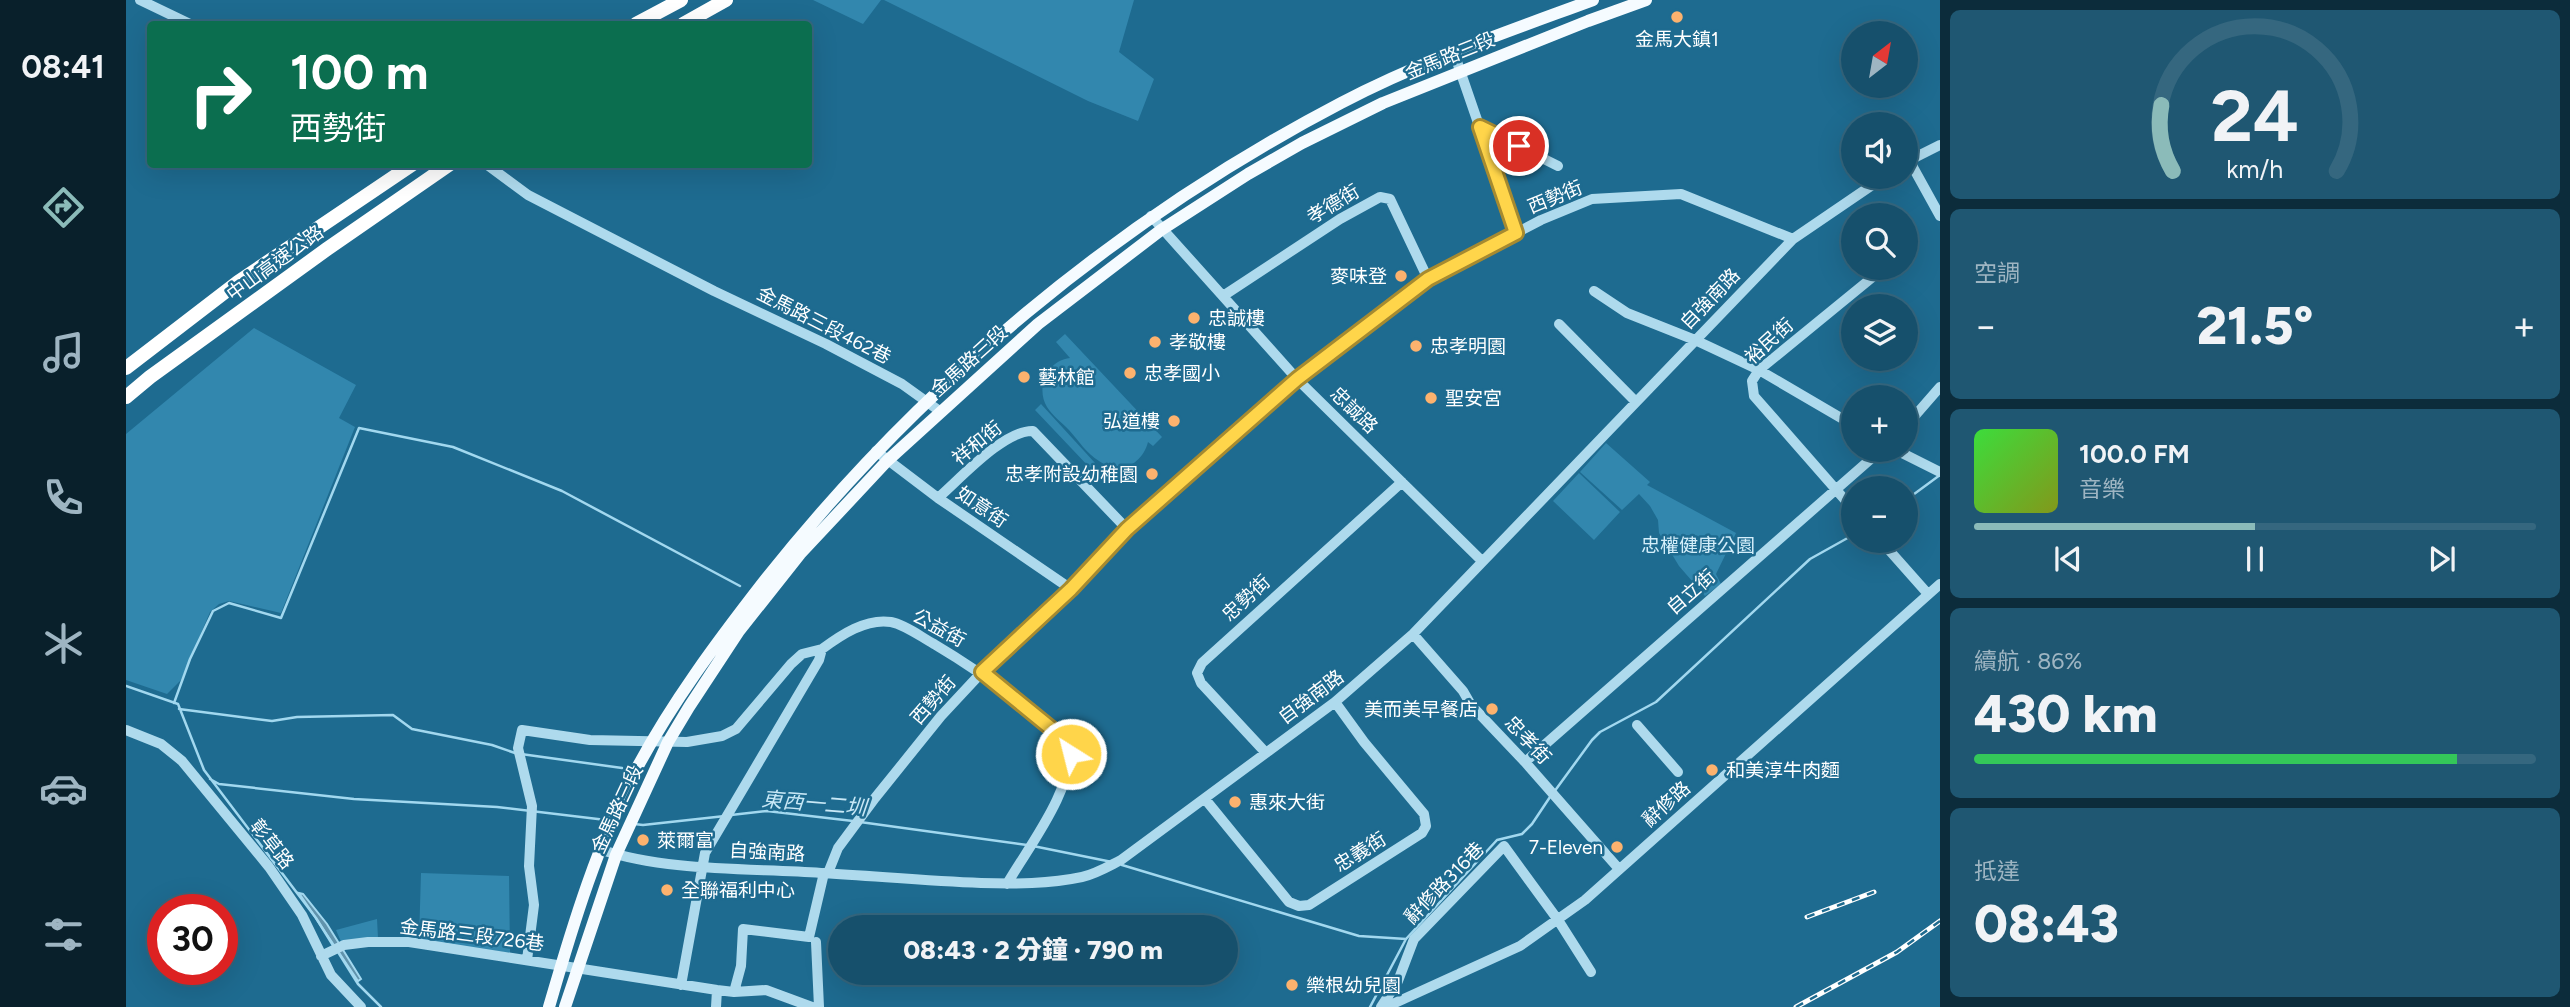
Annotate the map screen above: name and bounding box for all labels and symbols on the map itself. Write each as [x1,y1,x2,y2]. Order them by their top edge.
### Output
marker: 金馬大鎮1 [1669,9,1685,25]
north arrow [1841,21,1918,98]
street label: 金馬路三段 [1402,28,1498,84]
place label: 金馬大鎮1 [1635,28,1719,51]
pin [1489,116,1549,176]
street label: 西勢街 [1524,176,1586,218]
street label: 孝德街 [1303,179,1363,229]
street label: 中山高速公路 [222,220,328,306]
street label: 自強南路 [1675,264,1745,334]
place label: 麥味登 [1330,265,1387,288]
marker: 麥味登 [1393,268,1409,284]
street label: 金馬路三段462巷 [753,281,895,369]
place label: 忠誠樓 [1208,307,1265,330]
marker: 忠誠樓 [1186,310,1202,326]
street label: 裕民街 [1740,313,1798,369]
street label: 金馬路三段 [926,321,1012,401]
place label: 孝敬樓 [1169,331,1226,354]
marker: 孝敬樓 [1147,334,1163,350]
place label: 忠孝明園 [1430,335,1506,358]
marker: 忠孝明園 [1408,338,1424,354]
place label: 忠孝國小 [1144,362,1220,385]
marker: 忠孝國小 [1122,365,1138,381]
place label: 藝林館 [1038,366,1095,389]
marker: 藝林館 [1016,369,1032,385]
street label: 忠誠路 [1326,382,1382,438]
place label: 聖安宮 [1445,387,1502,410]
marker: 聖安宮 [1423,390,1439,406]
place label: 弘道樓 [1103,410,1160,433]
marker: 弘道樓 [1166,413,1182,429]
street label: 祥和街 [948,416,1006,470]
place label: 忠孝附設幼稚園 [1005,463,1138,486]
marker: 忠孝附設幼稚園 [1144,466,1160,482]
street label: 如意街 [952,482,1012,532]
park label: 忠權健康公園 [1641,534,1755,557]
street label: 自立街 [1662,565,1720,619]
street label: 忠勢街 [1217,570,1275,626]
street label: 公益街 [908,604,970,652]
street label: 自強南路 [1274,665,1348,729]
street label: 西勢街 [906,671,960,729]
place label: 美而美早餐店 [1364,698,1478,721]
marker: 美而美早餐店 [1484,701,1500,717]
street label: 忠孝街 [1500,711,1556,769]
position arrow [1034,717,1108,791]
place label: 和美淳牛肉麵 [1726,759,1840,782]
street label: 金馬路三段 [586,761,648,857]
marker: 和美淳牛肉麵 [1704,762,1720,778]
street label: 辭修路 [1637,776,1695,832]
water label: 東西一二圳 [761,786,870,820]
place label: 惠來大街 [1249,791,1325,814]
marker: 惠來大街 [1227,794,1243,810]
street label: 彰草路 [245,814,299,874]
street label: 忠義街 [1330,827,1390,877]
place label: 萊爾富 [657,829,714,852]
marker: 萊爾富 [635,832,651,848]
place label: 7-Eleven [1529,836,1603,859]
street label: 辭修路316巷 [1399,837,1489,929]
street label: 自強南路 [728,839,806,865]
marker: 7-Eleven [1609,839,1625,855]
place label: 全聯福利中心 [681,879,795,902]
marker: 全聯福利中心 [659,882,675,898]
speed limit sign: 30 [147,894,238,985]
street label: 金馬路三段726巷 [398,915,546,955]
place label: 樂根幼兒園 [1306,974,1401,997]
marker: 樂根幼兒園 [1284,977,1300,993]

